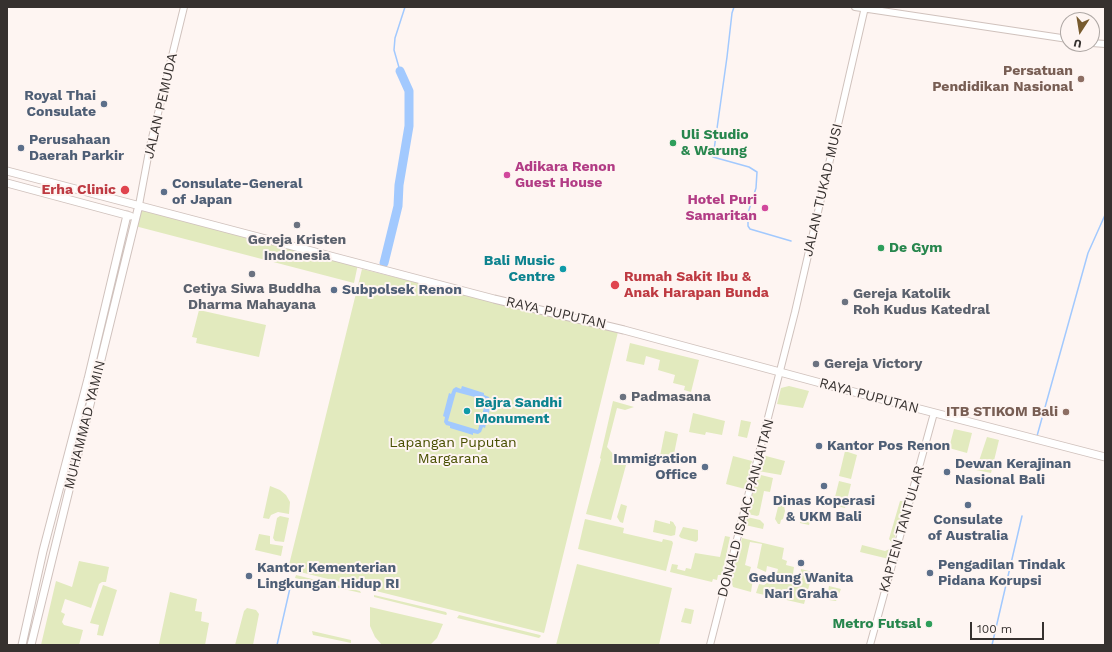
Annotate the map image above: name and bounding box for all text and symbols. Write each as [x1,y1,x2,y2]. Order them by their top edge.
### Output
north arrow [1060,12,1100,52]
text: U [1072,36,1083,50]
street label: JALAN PEMUDA [141,52,181,160]
place label: Persatuan Pendidikan Nasional [932,63,1073,96]
marker: Persatuan Pendidikan Nasional [1076,74,1086,84]
place label: Royal Thai Consulate [24,88,96,120]
marker: Royal Thai Consulate [99,99,109,109]
street label: JALAN TUKAD MUSI [800,122,846,258]
place label: Uli Studio & Warung [681,127,749,160]
place label: Perusahaan Daerah Parkir [29,132,124,164]
marker: Uli Studio & Warung [668,138,678,148]
marker: Perusahaan Daerah Parkir [16,143,26,153]
place label: Adikara Renon Guest House [515,159,615,192]
marker: Adikara Renon Guest House [502,170,512,180]
place label: Consulate-General of Japan [172,176,302,208]
place label: Erha Clinic [41,182,116,198]
marker: Erha Clinic [119,184,131,196]
marker: Consulate-General of Japan [159,187,169,197]
place label: Hotel Puri Samaritan [686,192,757,224]
marker: Hotel Puri Samaritan [760,203,770,213]
marker: Gereja Kristen Indonesia [292,220,302,230]
place label: Gereja Kristen Indonesia [248,232,346,264]
place label: De Gym [889,240,942,256]
marker: De Gym [876,243,886,253]
place label: Bali Music Centre [484,253,555,286]
marker: Bali Music Centre [558,264,568,274]
marker: Cetiya Siwa Buddha Dharma Mahayana [247,269,257,279]
place label: Rumah Sakit Ibu & Anak Harapan Bunda [624,269,769,302]
marker: Rumah Sakit Ibu & Anak Harapan Bunda [609,279,621,291]
place label: Cetiya Siwa Buddha Dharma Mahayana [183,281,321,314]
place label: Subpolsek Renon [342,282,462,298]
marker: Subpolsek Renon [329,285,339,295]
place label: Gereja Katolik Roh Kudus Katedral [853,286,990,318]
street label: RAYA PUPUTAN [504,293,608,333]
marker: Gereja Katolik Roh Kudus Katedral [840,297,850,307]
place label: Gereja Victory [824,356,922,372]
street label: MUHAMMAD YAMIN [61,359,109,491]
marker: Gereja Victory [811,359,821,369]
street label: RAYA PUPUTAN [817,375,921,417]
place label: Padmasana [631,389,711,405]
marker: Padmasana [618,392,628,402]
place label: Bajra Sandhi Monument [475,395,562,428]
place label: ITB STIKOM Bali [946,404,1058,420]
marker: Bajra Sandhi Monument [462,406,472,416]
marker: ITB STIKOM Bali [1061,407,1071,417]
street label: DONALD ISAAC PANJAITAN [714,417,778,599]
park label: Lapangan Puputan Margarana [389,435,517,468]
place label: Kantor Pos Renon [827,438,950,454]
marker: Kantor Pos Renon [814,441,824,451]
place label: Immigration Office [613,451,697,484]
place label: Dewan Kerajinan Nasional Bali [955,456,1071,488]
marker: Immigration Office [700,462,710,472]
street label: KAPTEN TANTULAR [876,464,928,594]
marker: Dewan Kerajinan Nasional Bali [942,467,952,477]
marker: Dinas Koperasi & UKM Bali [819,481,829,491]
place label: Dinas Koperasi & UKM Bali [773,493,875,526]
marker: Consulate of Australia [963,500,973,510]
place label: Consulate of Australia [928,512,1008,544]
place label: Pengadilan Tindak Pidana Korupsi [938,557,1065,590]
marker: Gedung Wanita Nari Graha [796,558,806,568]
place label: Kantor Kementerian Lingkungan Hidup RI [257,560,399,592]
marker: Pengadilan Tindak Pidana Korupsi [925,568,935,578]
place label: Gedung Wanita Nari Graha [749,570,853,602]
marker: Kantor Kementerian Lingkungan Hidup RI [244,571,254,581]
scale bar [972,614,1046,640]
place label: Metro Futsal [833,616,921,632]
marker: Metro Futsal [924,619,934,629]
text: 100 m [977,622,1012,636]

